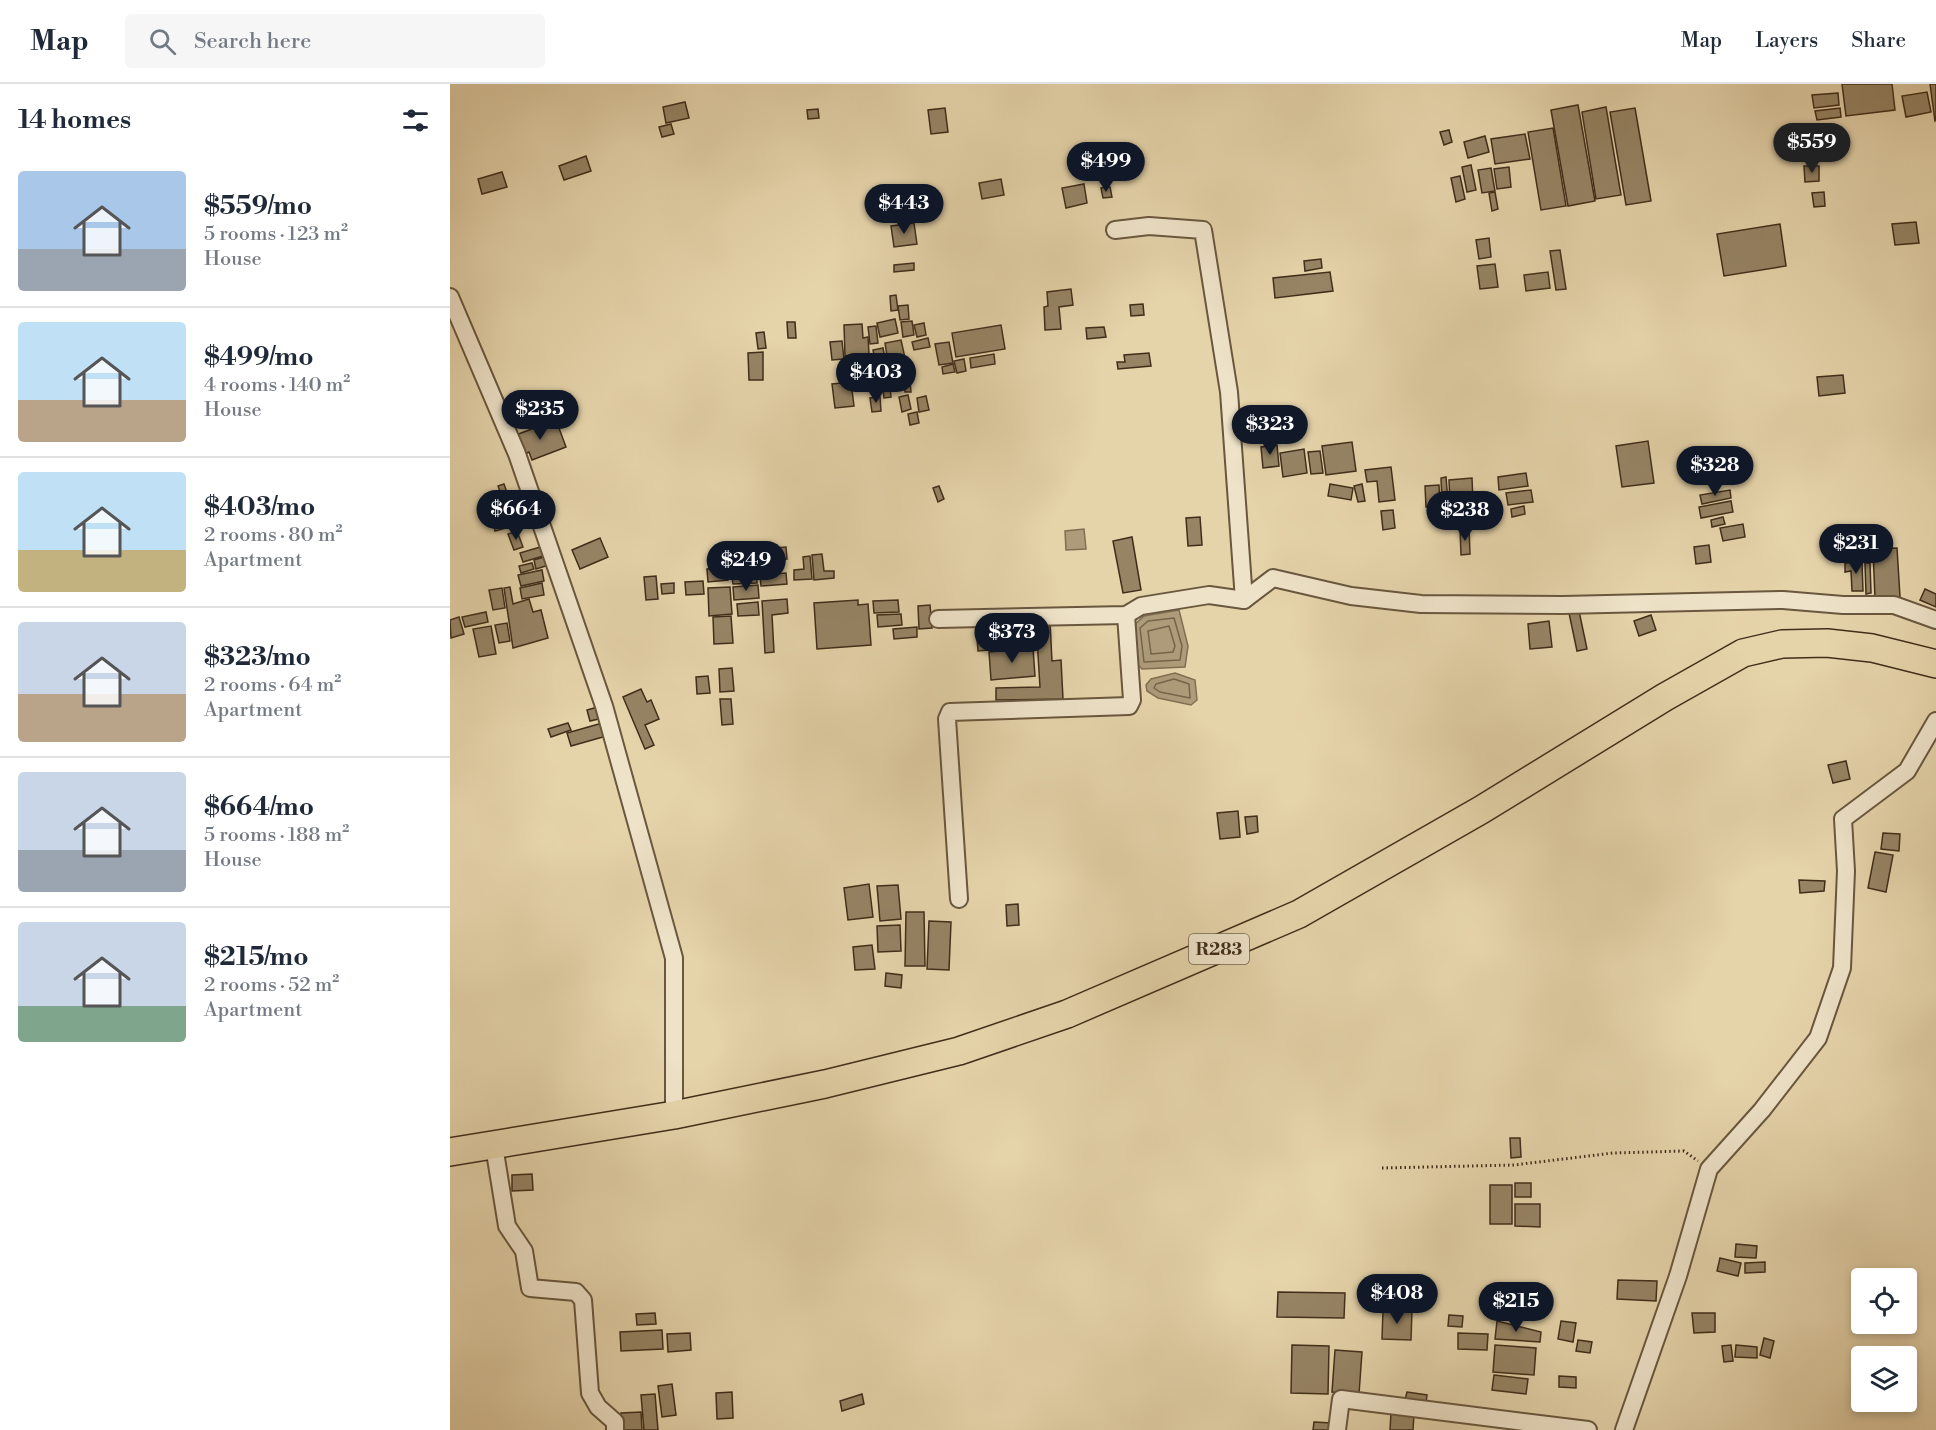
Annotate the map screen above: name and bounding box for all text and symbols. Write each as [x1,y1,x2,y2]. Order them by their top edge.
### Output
search box [125,14,545,68]
text: Map [30,24,89,59]
icon: search [146,25,179,58]
text: Search here [194,28,311,55]
text: Map [1681,28,1722,54]
text: Layers [1755,28,1818,54]
text: Share [1851,28,1906,54]
text: 14 homes [18,104,131,136]
icon: filters [399,104,432,137]
pin: $559 [1776,123,1848,174]
text: $559 [1787,130,1837,155]
pin: $499 [1070,142,1142,193]
text: $499 [1081,149,1131,174]
pin: $443 [868,184,940,235]
text: $559/mo [204,190,312,222]
text: $443 [878,191,930,216]
icon: home [66,195,138,267]
text: 5 rooms · 123 m² [204,222,348,247]
text: House [204,247,262,272]
text: $499/mo [204,341,314,373]
icon: home [66,346,138,418]
pin: $403 [840,353,912,404]
text: $403 [850,360,902,385]
text: 4 rooms · 140 m² [204,373,350,398]
pin: $235 [504,390,576,441]
text: $235 [516,397,564,422]
text: House [204,398,262,423]
pin: $323 [1234,405,1306,456]
text: $323 [1246,412,1294,437]
pin: $328 [1679,446,1751,497]
text: $328 [1690,453,1740,478]
pin: $664 [480,490,552,541]
text: $403/mo [204,491,315,523]
pin: $238 [1429,491,1501,542]
icon: home [66,496,138,568]
text: $664 [491,497,541,522]
text: $238 [1440,498,1490,523]
text: 2 rooms · 80 m² [204,523,342,548]
pin: $231 [1820,524,1892,575]
text: $231 [1833,531,1879,556]
pin: $249 [710,541,782,592]
text: Apartment [204,548,302,573]
text: $249 [721,548,771,573]
pin: $373 [976,613,1048,664]
text: $373 [988,620,1036,645]
text: $323/mo [204,641,311,673]
icon: home [66,646,138,718]
text: 2 rooms · 64 m² [204,673,341,698]
text: Apartment [204,698,302,723]
text: $664/mo [204,791,314,823]
icon: home [66,796,138,868]
text: 5 rooms · 188 m² [204,823,349,848]
text: House [204,848,262,873]
road number: R283 [1189,934,1249,964]
text: $215/mo [204,941,309,973]
icon: home [66,946,138,1018]
text: 2 rooms · 52 m² [204,973,339,998]
text: Apartment [204,998,302,1023]
map controls [1851,1268,1917,1412]
button: locate [1851,1268,1917,1334]
pin: $408 [1361,1274,1433,1325]
text: $408 [1371,1281,1423,1306]
pin: $215 [1480,1282,1552,1333]
text: $215 [1493,1289,1539,1314]
button: layers [1851,1346,1917,1412]

